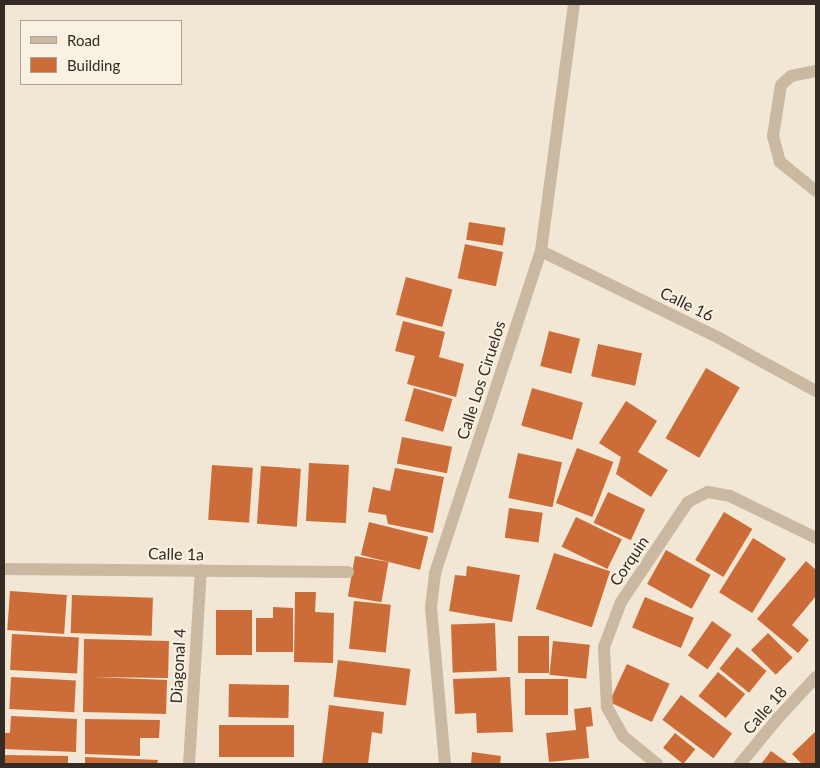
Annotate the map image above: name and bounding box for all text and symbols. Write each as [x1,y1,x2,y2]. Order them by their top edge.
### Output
legend [20,20,182,85]
text: Road [67,31,100,49]
text: Building [67,56,120,74]
street label: Calle 16 [657,283,717,325]
street label: Calle Los Ciruelos [453,318,509,442]
street label: Corquin [605,533,653,589]
street label: Calle 1a [148,544,204,564]
street label: Diagonal 4 [166,628,190,704]
street label: Calle 18 [739,682,791,738]

